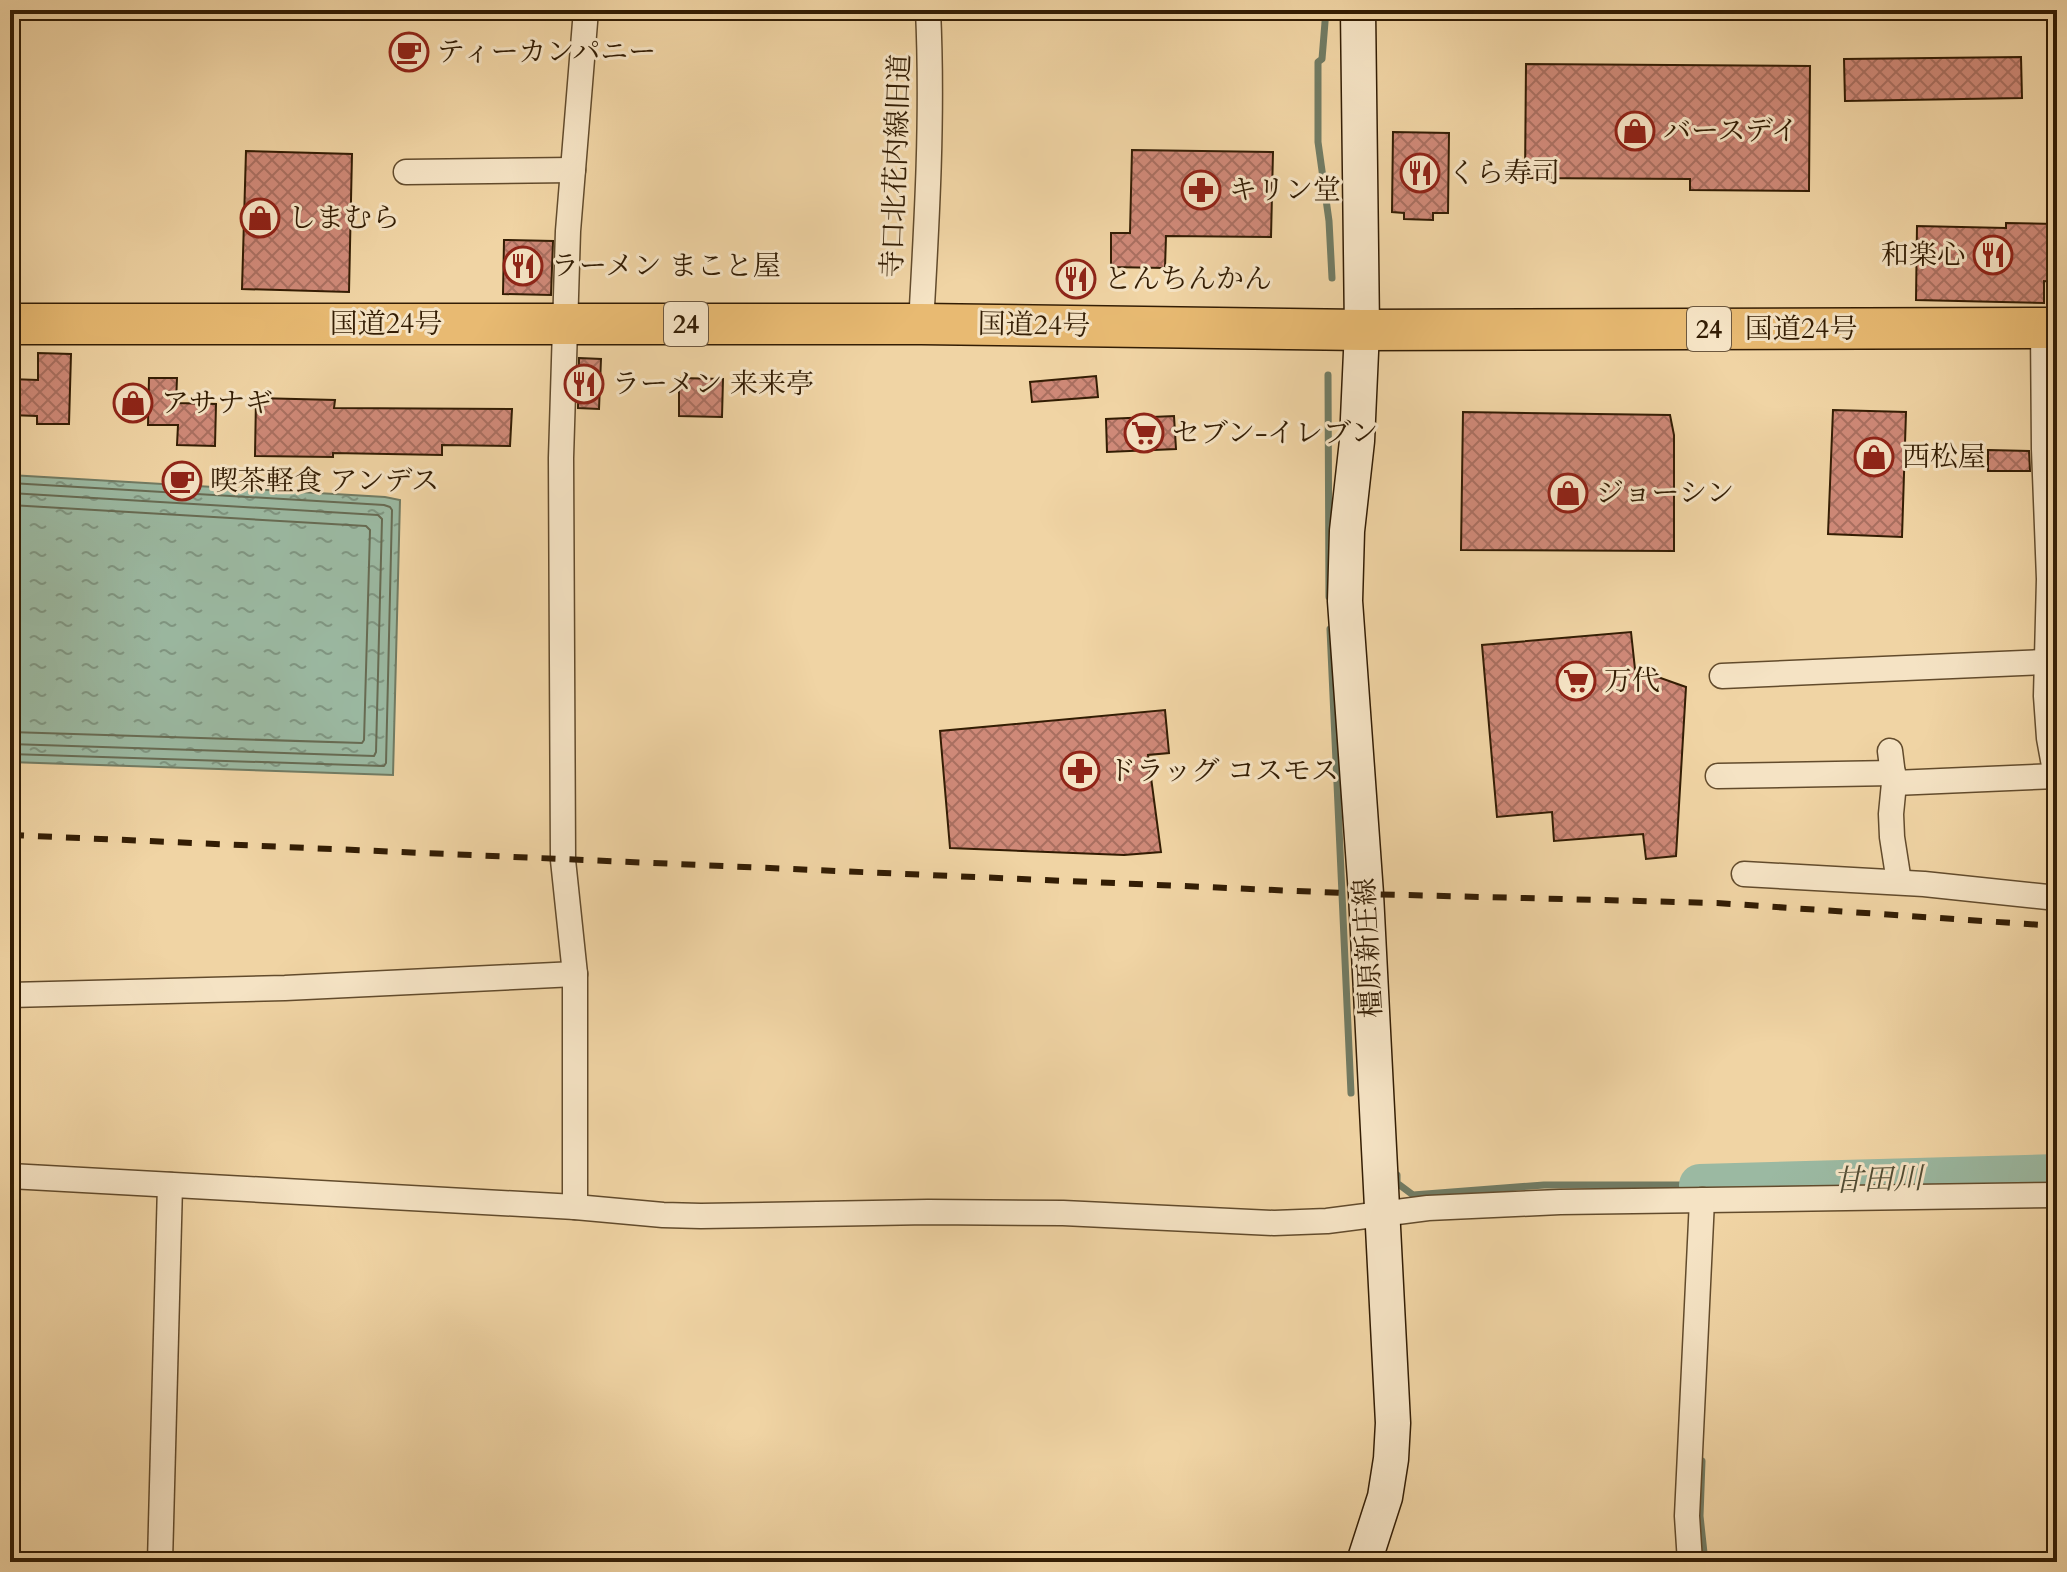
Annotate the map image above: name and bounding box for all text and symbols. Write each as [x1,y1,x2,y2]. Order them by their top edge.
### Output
cafe icon: ティーカンパニー [388,31,430,73]
place label: ティーカンパニー [437,33,656,71]
street label: 寺口北花内線旧道 [873,53,919,279]
shop icon: バースデイ [1614,110,1656,152]
place label: バースデイ [1663,112,1799,150]
restaurant icon: くら寿司 [1399,152,1441,194]
place label: くら寿司 [1448,154,1560,192]
pharmacy icon: キリン堂 [1180,169,1222,211]
place label: キリン堂 [1229,171,1341,209]
shop icon: しまむら [239,197,281,239]
place label: しまむら [288,199,400,237]
restaurant icon: 和楽心 [1972,234,2014,276]
place label: 和楽心 [1881,236,1965,274]
restaurant icon: ラーメン まこと屋 [502,245,544,287]
place label: ラーメン まこと屋 [551,247,781,285]
restaurant icon: とんちんかん [1055,258,1097,300]
place label: とんちんかん [1104,260,1272,298]
road number: 24 [664,302,708,346]
street label: 国道24号 [330,305,442,343]
street label: 国道24号 [977,305,1091,345]
road number: 24 [1687,307,1731,351]
street label: 国道24号 [1745,310,1857,348]
restaurant icon: ラーメン 来来亭 [563,363,605,405]
place label: ラーメン 来来亭 [612,365,814,403]
shop icon: アサナギ [112,382,154,424]
place label: アサナギ [161,384,273,422]
supermarket icon: セブン-イレブン [1123,412,1165,454]
place label: セブン-イレブン [1172,414,1378,452]
shop icon: 西松屋 [1853,436,1895,478]
place label: 西松屋 [1902,438,1986,476]
cafe icon: 喫茶軽食 アンデス [161,460,203,502]
place label: 喫茶軽食 アンデス [210,462,439,500]
shop icon: ジョーシン [1547,472,1589,514]
place label: ジョーシン [1596,474,1734,512]
supermarket icon: 万代 [1555,660,1597,702]
place label: 万代 [1604,662,1660,700]
pharmacy icon: ドラッグ コスモス [1059,750,1101,792]
place label: ドラッグ コスモス [1108,752,1339,790]
street label: 橿原新庄線 [1345,877,1391,1019]
water label: 甘田川 [1832,1158,1927,1202]

